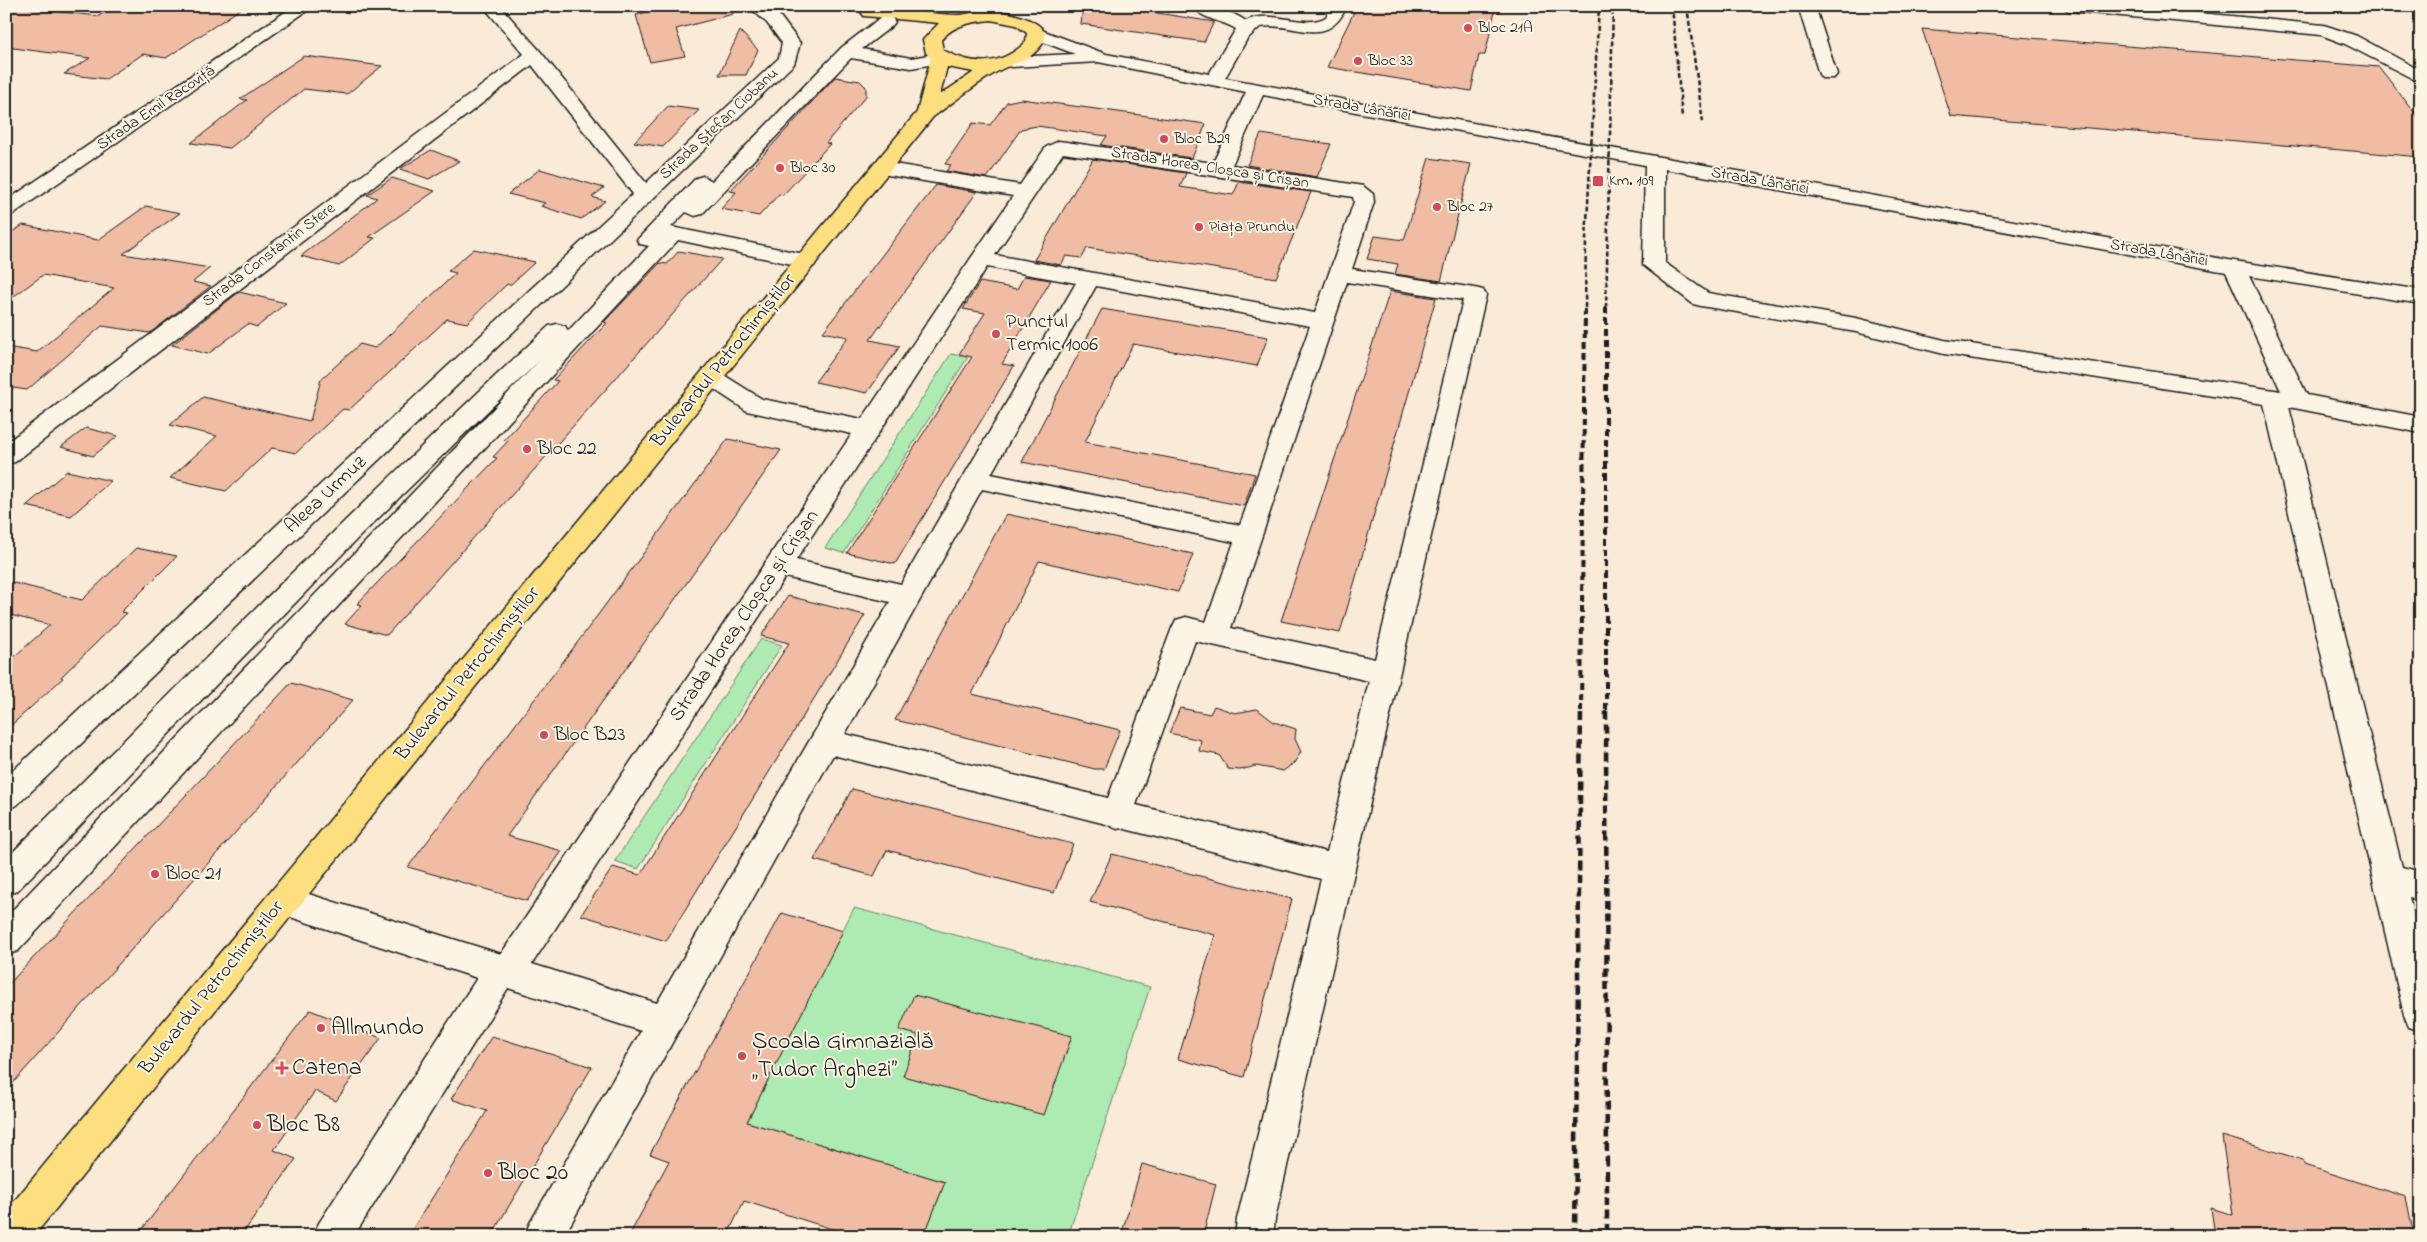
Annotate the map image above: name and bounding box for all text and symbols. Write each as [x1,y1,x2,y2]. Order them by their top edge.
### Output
place label: Bloc 21A [1477,16,1533,40]
marker: Bloc 21A [1462,22,1474,34]
place label: Bloc 33 [1367,49,1413,73]
marker: Bloc 33 [1352,55,1364,67]
street label: Strada Emil Racoviță [92,59,220,157]
street label: Strada Ștefan Ciobanu [654,62,784,186]
street label: Strada Lânăriei [1311,88,1413,128]
place label: Bloc B29 [1173,127,1230,151]
marker: Bloc B29 [1158,133,1170,145]
street label: Strada Horea, Cloșca și Crișan [1109,141,1311,196]
place label: Bloc 30 [789,156,836,180]
street label: Strada Lânăriei [1709,161,1811,201]
marker: Bloc 30 [774,162,786,174]
place label: Km. 109 [1609,169,1653,193]
marker: Km. 109 [1591,174,1605,188]
place label: Bloc 27 [1446,195,1494,219]
street label: Strada Constantin Stere [197,196,341,313]
marker: Bloc 27 [1431,201,1443,213]
place label: Piața Prundu [1209,215,1295,239]
marker: Piața Prundu [1193,221,1205,233]
street label: Strada Lânăriei [2108,233,2210,273]
street label: Bulevardul Petrochimiștilor [644,267,804,455]
place label: Punctul Termic 1006 [1006,308,1098,360]
marker: Punctul Termic 1006 [990,328,1002,340]
place label: Bloc 22 [536,435,597,464]
marker: Bloc 22 [521,443,533,455]
street label: Aleea Urmuz [278,449,374,541]
street label: Strada Horea, Cloșca și Crișan [663,504,827,728]
street label: Bulevardul Petrochimiștilor [388,580,548,768]
place label: Bloc B23 [553,721,626,750]
marker: Bloc B23 [538,729,550,741]
place label: Bloc 21 [164,860,221,889]
marker: Bloc 21 [149,868,161,880]
street label: Bulevardul Petrochimiștilor [132,894,292,1082]
place label: Allmundo [331,1011,424,1046]
marker: Allmundo [315,1022,327,1034]
place label: Școala Gimnazială „Tudor Arghezi” [752,1025,933,1088]
marker: Școala Gimnazială „Tudor Arghezi” [736,1050,748,1062]
place label: Catena [292,1051,362,1086]
marker: Catena [276,1062,288,1074]
place label: Bloc B8 [266,1108,340,1143]
marker: Bloc B8 [251,1119,263,1131]
place label: Bloc 20 [497,1156,568,1191]
marker: Bloc 20 [482,1167,494,1179]

